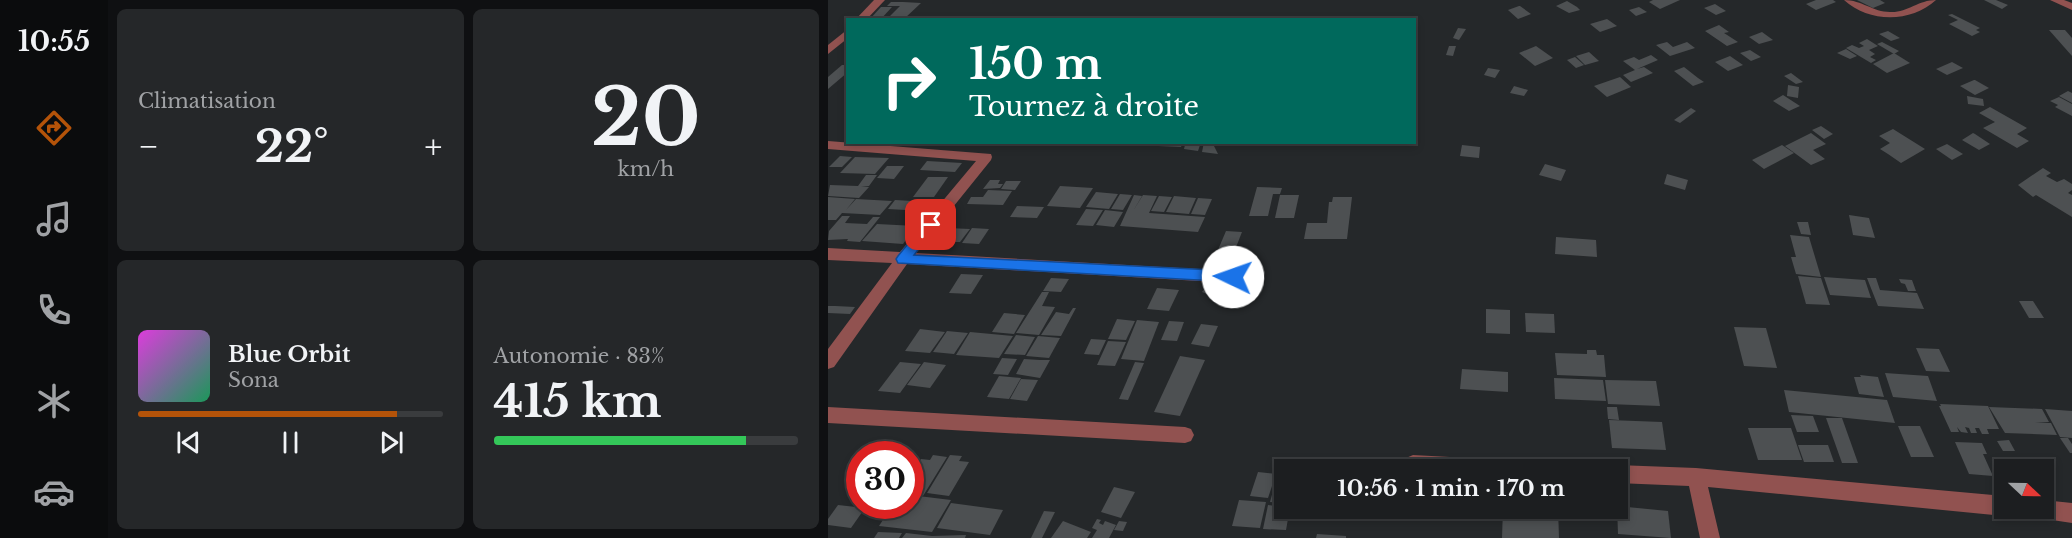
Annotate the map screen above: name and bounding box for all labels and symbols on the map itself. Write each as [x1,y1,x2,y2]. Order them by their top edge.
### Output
pin [905,199,956,250]
position arrow [1201,245,1265,309]
speed limit sign: 30 [846,441,924,519]
north arrow [1994,459,2054,519]

